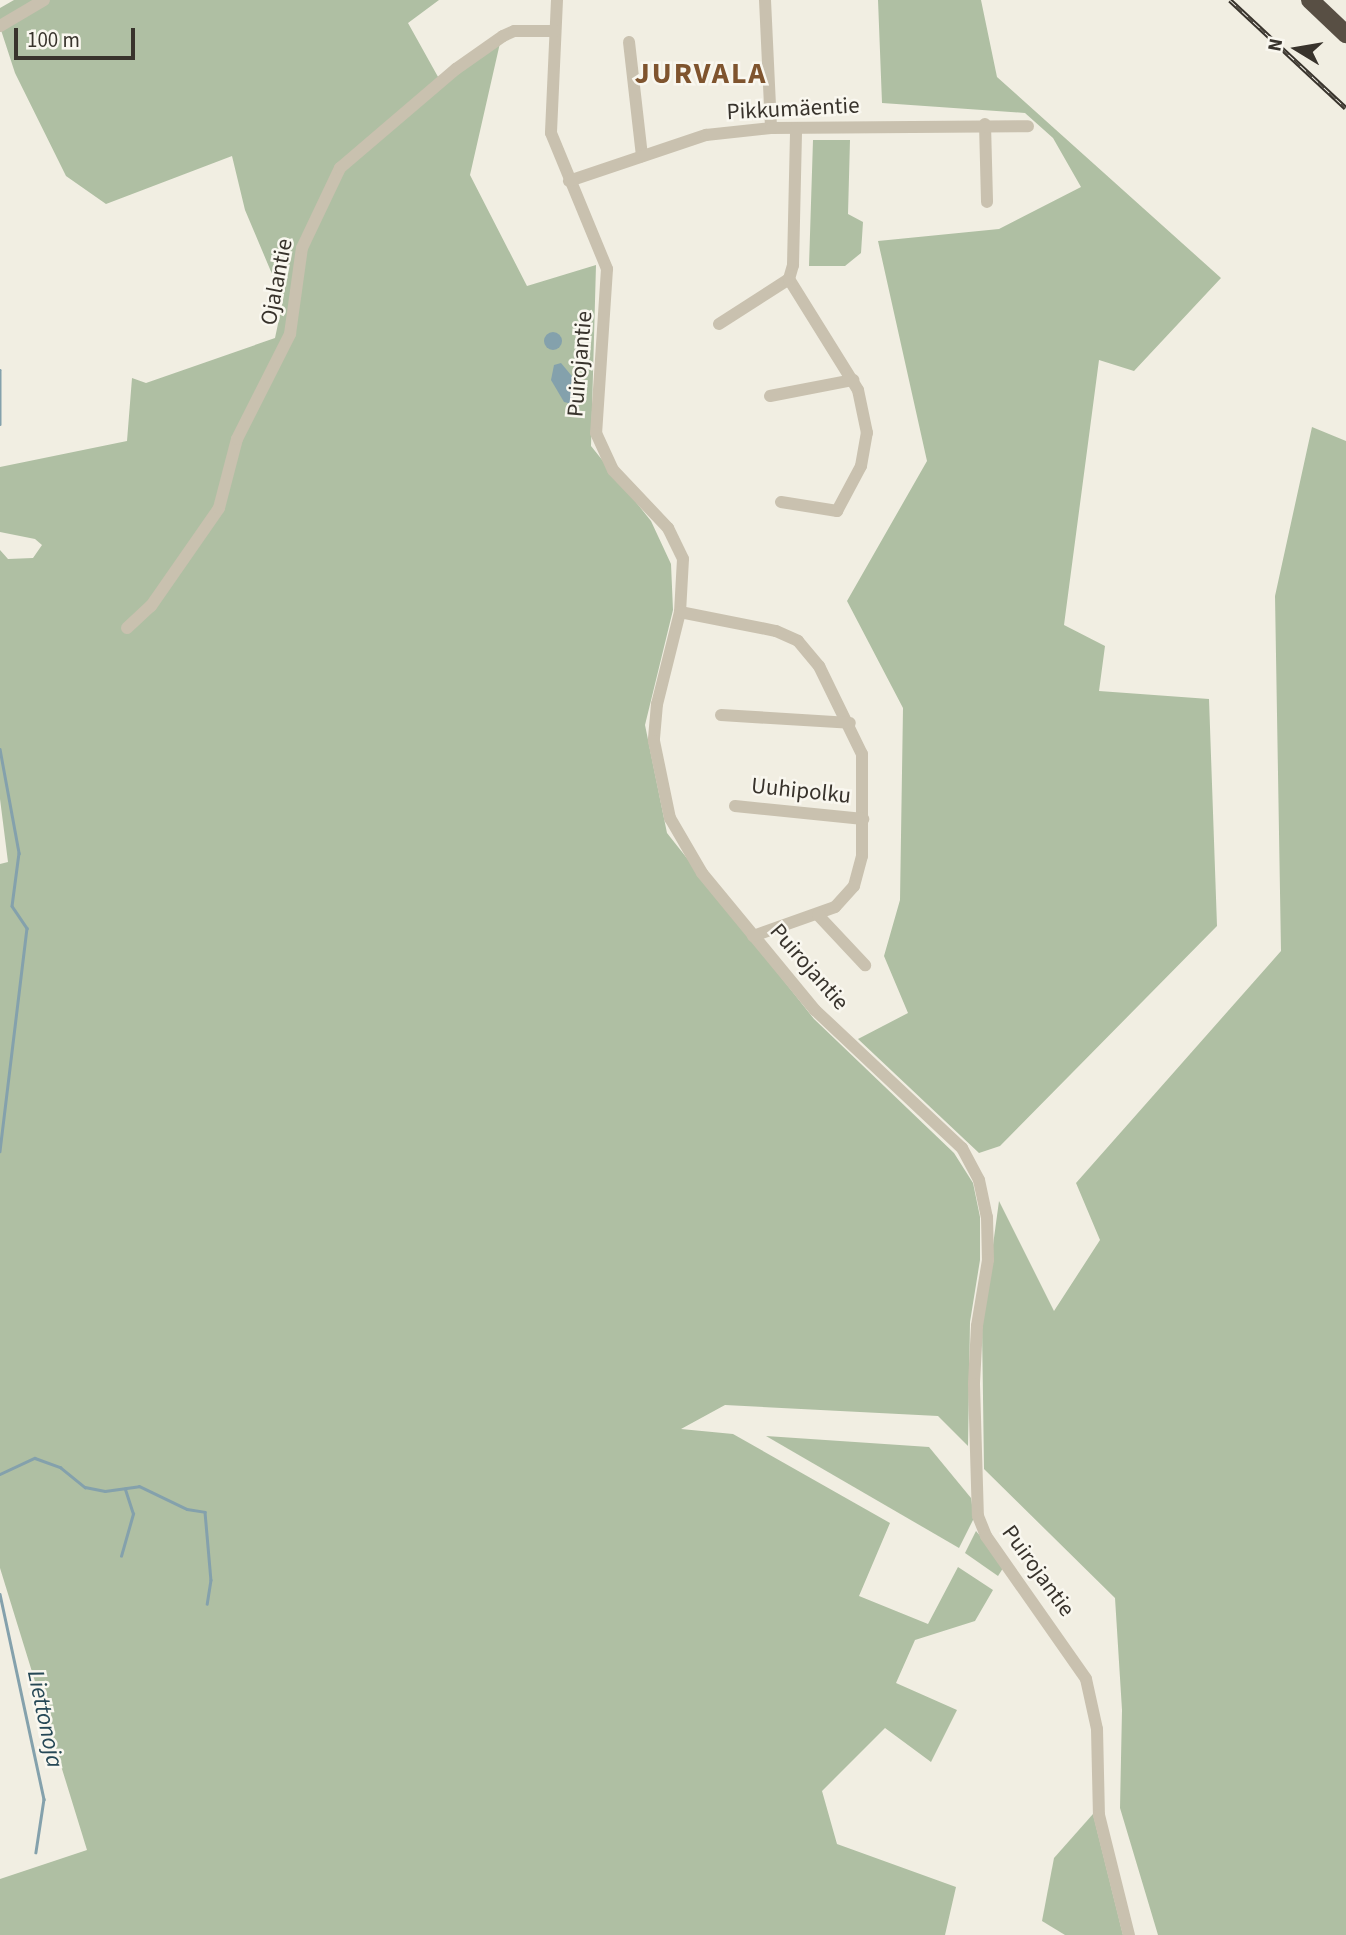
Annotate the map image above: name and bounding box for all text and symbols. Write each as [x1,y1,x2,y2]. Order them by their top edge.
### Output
scale bar [18,14,138,58]
north arrow [1262,14,1332,84]
text: 100 m [27,25,80,55]
text: N [1261,36,1290,54]
district label: JURVALA [635,56,767,92]
street label: Pikkumäentie [726,92,860,126]
street label: Ojalantie [255,236,299,328]
street label: Puirojantie [562,310,598,418]
street label: Uuhipolku [750,772,852,810]
street label: Puirojantie [764,918,854,1016]
street label: Puirojantie [996,1520,1080,1622]
water label: Liettonoja [21,1668,69,1770]

